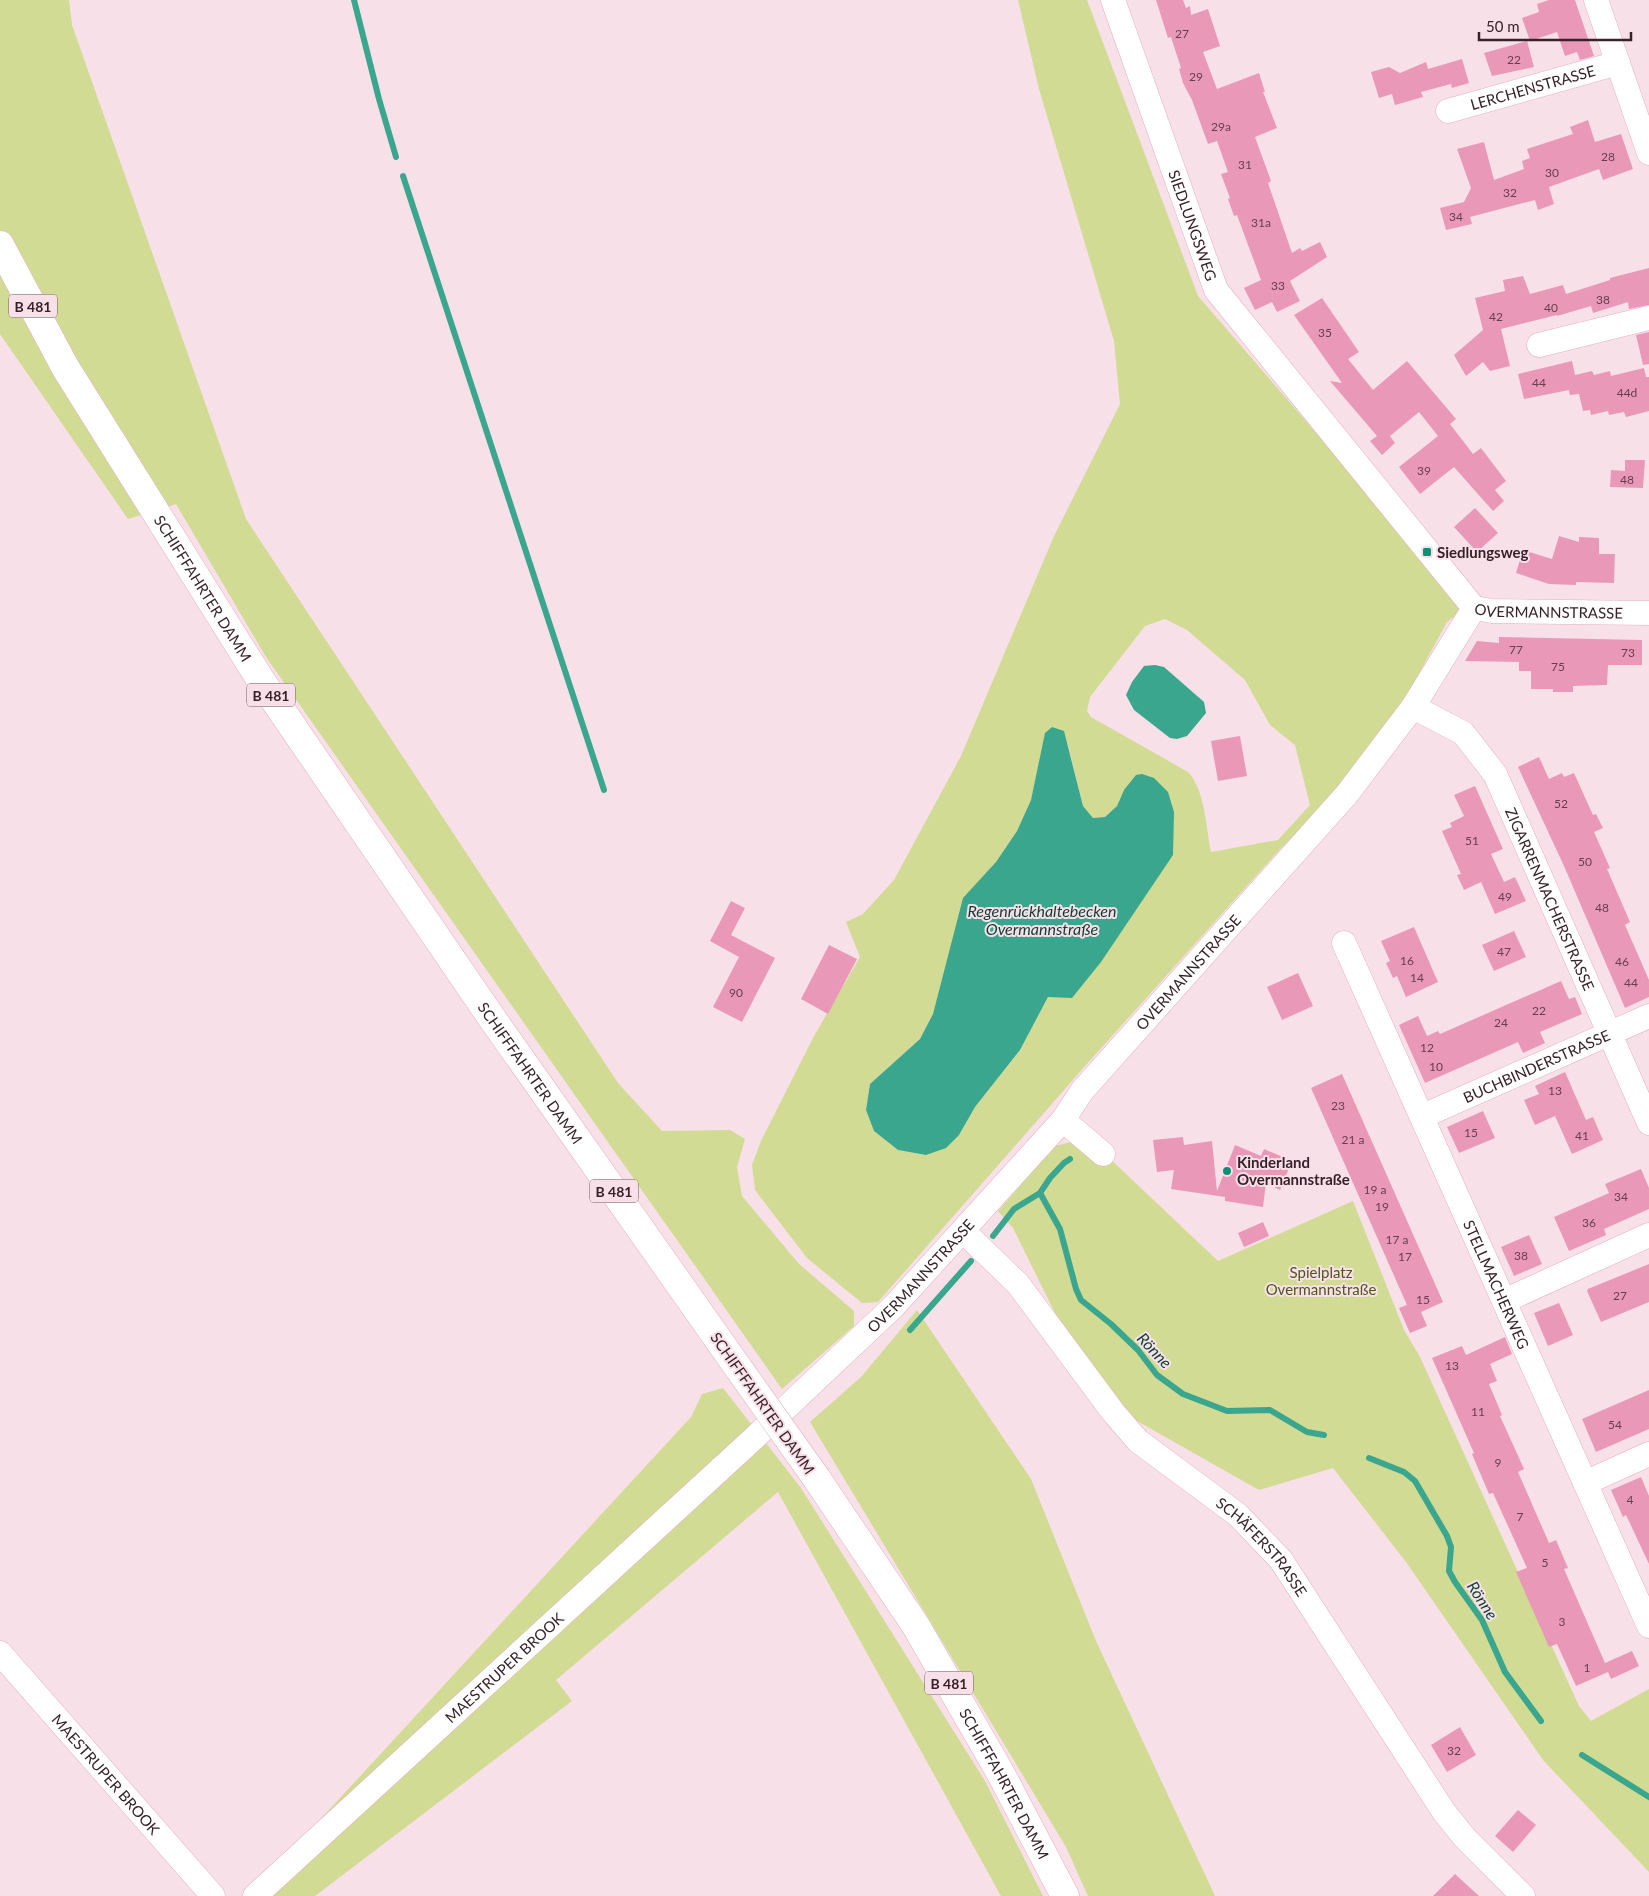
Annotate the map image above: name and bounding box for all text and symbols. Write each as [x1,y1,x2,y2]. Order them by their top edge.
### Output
scale bar [1479,10,1632,42]
text: 50 m [1486,17,1520,35]
house number: 27 [1175,26,1189,41]
house number: 22 [1507,52,1521,67]
street label: LERCHENSTRASSE [1468,61,1597,113]
house number: 29 [1189,69,1203,84]
house number: 29a [1211,119,1231,134]
house number: 28 [1601,149,1615,164]
house number: 31 [1238,157,1252,172]
house number: 30 [1545,165,1559,180]
street label: SIEDLUNGSWEG [1165,167,1221,283]
house number: 32 [1503,185,1517,200]
house number: 34 [1449,209,1463,224]
house number: 31a [1251,215,1271,230]
house number: 33 [1271,278,1285,293]
house number: 38 [1596,292,1610,307]
road number: B 481 [9,294,57,318]
house number: 40 [1544,300,1558,315]
house number: 42 [1489,309,1503,324]
house number: 35 [1318,325,1332,340]
house number: 44 [1532,375,1546,390]
house number: 44d [1617,385,1637,400]
house number: 39 [1417,463,1431,478]
house number: 48 [1620,472,1634,487]
street label: SCHIFFFAHRTER DAMM [151,512,256,665]
place label: Siedlungsweg [1437,543,1529,561]
marker: Siedlungsweg [1421,546,1433,558]
street label: OVERMANNSTRASSE [1473,599,1623,622]
house number: 77 [1509,642,1523,657]
house number: 73 [1621,645,1635,660]
house number: 75 [1551,659,1565,674]
road number: B 481 [247,684,295,706]
house number: 52 [1554,796,1568,811]
street label: ZIGARRENMACHERSTRASSE [1502,805,1598,993]
house number: 51 [1465,833,1479,848]
house number: 50 [1578,854,1592,869]
house number: 49 [1498,889,1512,904]
house number: 48 [1595,900,1609,915]
water label: Regenrückhaltebecken Overmannstraße [967,901,1117,938]
street label: OVERMANNSTRASSE [1132,911,1244,1034]
house number: 47 [1497,944,1511,959]
house number: 16 [1400,953,1414,968]
house number: 46 [1615,954,1629,969]
house number: 14 [1410,970,1424,985]
house number: 44 [1624,975,1638,990]
house number: 90 [729,985,743,1000]
street label: SCHIFFFAHRTER DAMM [475,999,587,1147]
house number: 22 [1532,1003,1546,1018]
house number: 24 [1494,1015,1508,1030]
street label: BUCHBINDERSTRASSE [1460,1026,1613,1106]
house number: 12 [1420,1040,1434,1055]
house number: 10 [1429,1059,1443,1074]
house number: 13 [1548,1083,1562,1098]
house number: 23 [1331,1098,1345,1113]
house number: 15 [1464,1125,1478,1140]
house number: 41 [1575,1128,1589,1143]
house number: 21 a [1342,1132,1365,1147]
place label: Kinderland Overmannstraße [1237,1153,1350,1188]
marker: Kinderland Overmannstraße [1221,1165,1233,1177]
road number: B 481 [590,1180,638,1202]
house number: 19 a [1364,1182,1387,1197]
house number: 34 [1614,1189,1628,1204]
house number: 19 [1375,1199,1389,1214]
street label: OVERMANNSTRASSE [863,1215,978,1336]
house number: 36 [1582,1215,1596,1230]
street label: STELLMACHERWEG [1460,1217,1533,1352]
house number: 17 a [1386,1232,1409,1247]
house number: 38 [1514,1248,1528,1263]
house number: 17 [1398,1249,1412,1264]
park label: Spielplatz Overmannstraße [1266,1263,1376,1298]
house number: 27 [1613,1288,1627,1303]
house number: 15 [1416,1292,1430,1307]
water label: Rönne [1134,1328,1176,1372]
street label: SCHIFFFAHRTER DAMM [707,1329,819,1477]
house number: 13 [1445,1358,1459,1373]
house number: 11 [1471,1404,1485,1419]
house number: 54 [1608,1417,1622,1432]
house number: 9 [1495,1455,1502,1470]
house number: 4 [1627,1492,1634,1507]
street label: SCHÄFERSTRASSE [1213,1493,1311,1599]
house number: 7 [1517,1509,1524,1524]
house number: 5 [1542,1555,1549,1570]
water label: Rönne [1464,1577,1503,1623]
street label: MAESTRUPER BROOK [441,1609,567,1726]
house number: 3 [1559,1614,1566,1629]
house number: 1 [1584,1660,1591,1675]
road number: B 481 [925,1672,973,1695]
street label: SCHIFFFAHRTER DAMM [956,1705,1053,1862]
street label: MAESTRUPER BROOK [49,1710,164,1838]
house number: 32 [1447,1743,1461,1758]

